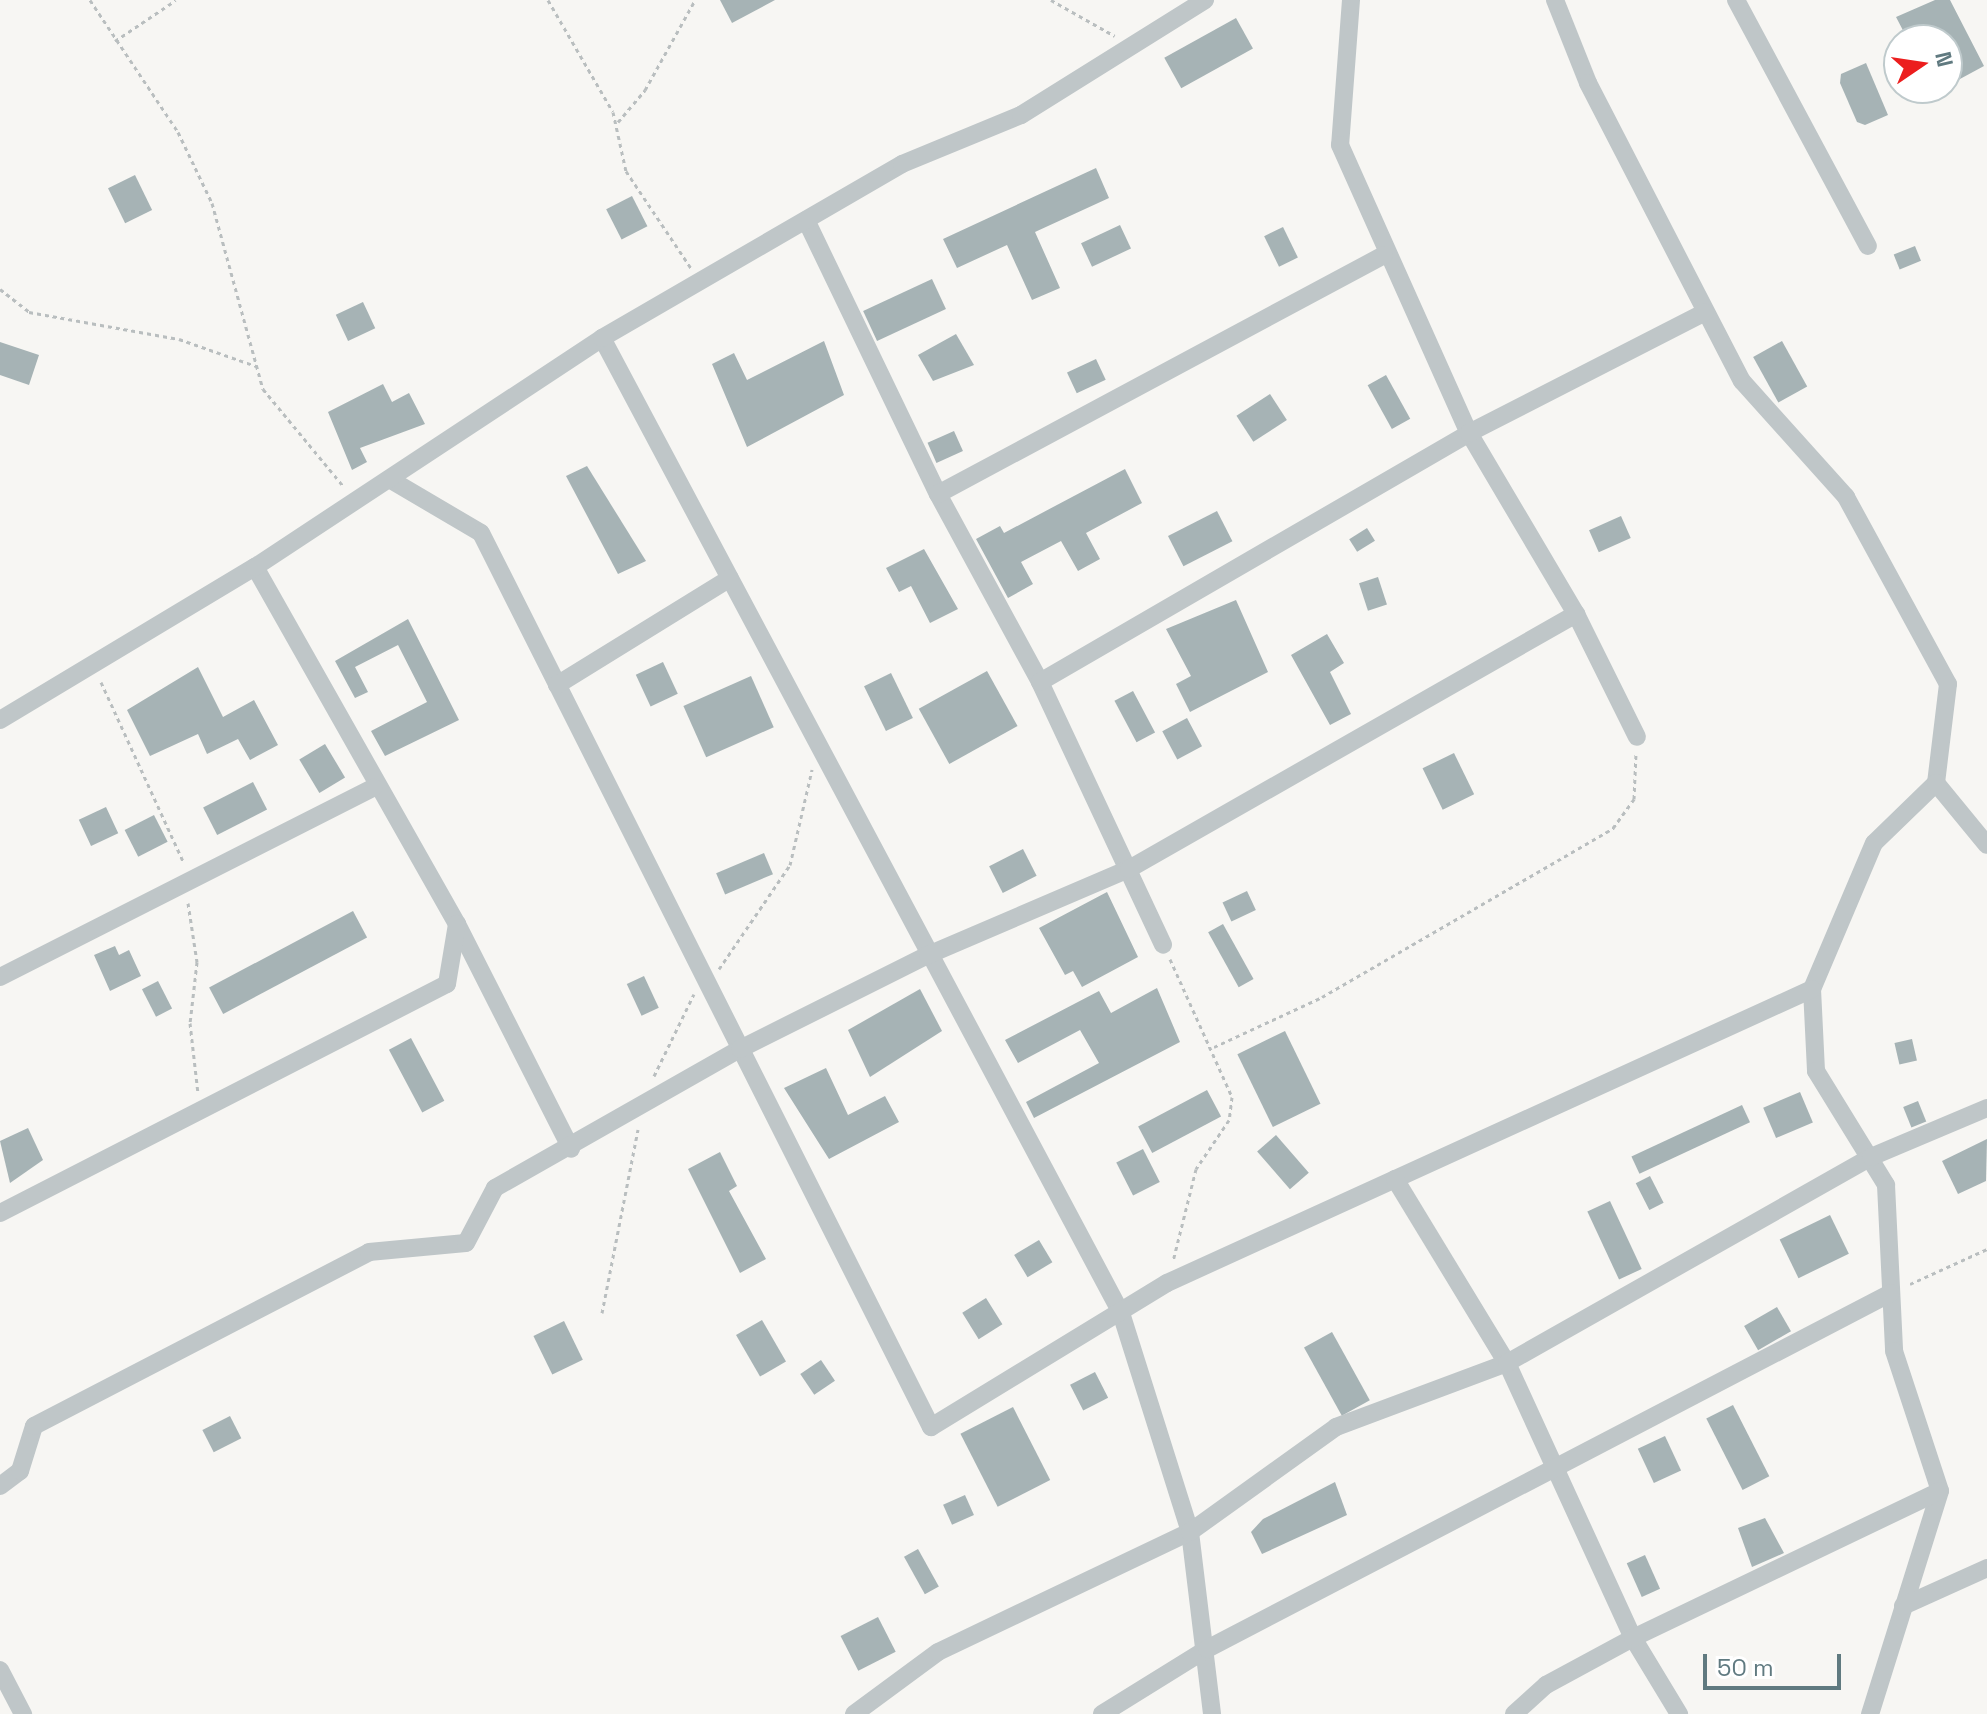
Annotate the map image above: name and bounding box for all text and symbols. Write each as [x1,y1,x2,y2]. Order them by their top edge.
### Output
north arrow [1883,24,1963,104]
text: N [1929,49,1960,69]
scale bar [1707,1638,1845,1688]
text: 50 m [1717,1652,1774,1683]

